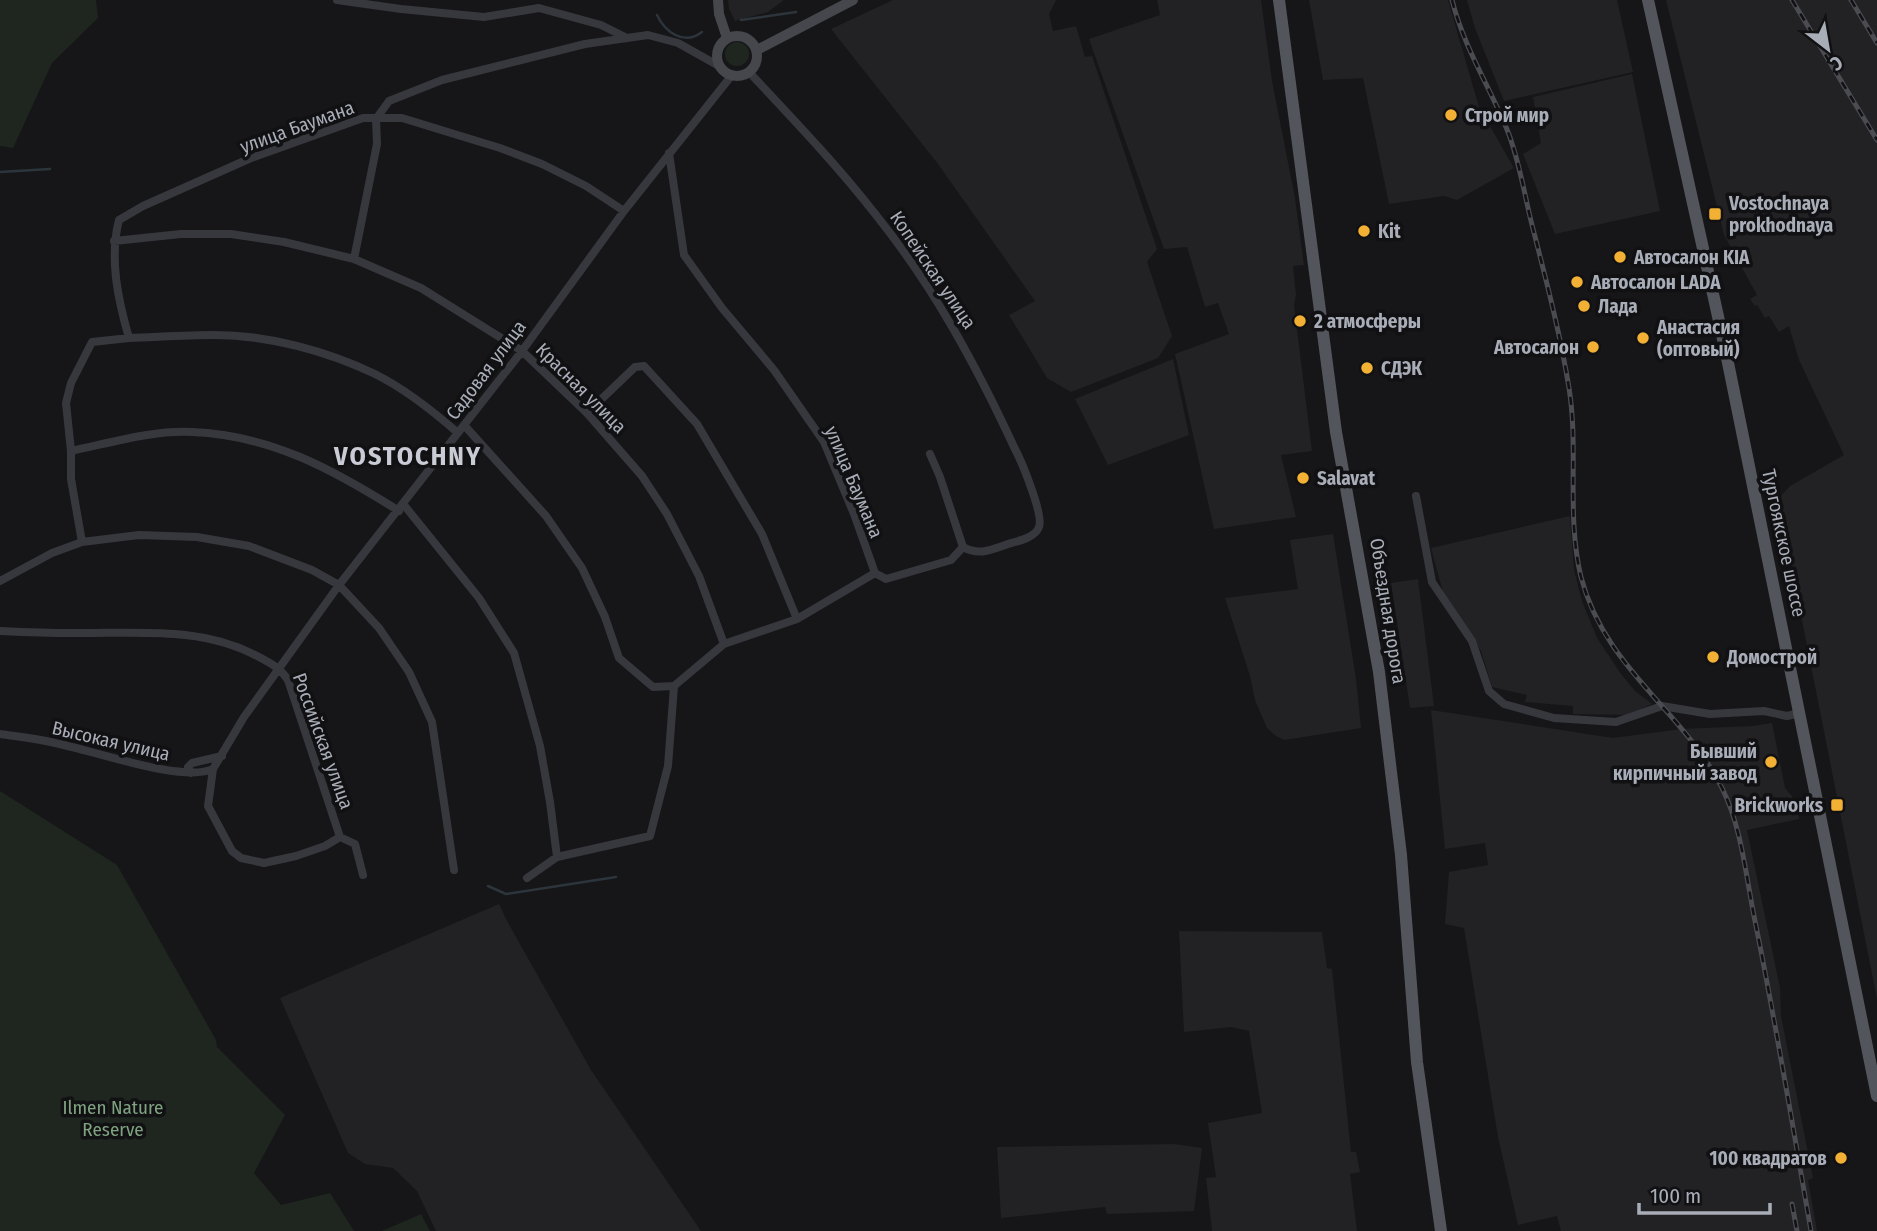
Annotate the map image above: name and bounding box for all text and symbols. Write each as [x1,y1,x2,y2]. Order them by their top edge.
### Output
north arrow [1793,14,1863,84]
text: С [1826,51,1847,76]
street label: улица Баумана [237,96,357,158]
place label: Строй мир [1465,104,1549,127]
marker: Строй мир [1443,107,1459,123]
place label: Vostochnaya prokhodnaya [1728,192,1833,237]
marker: Vostochnaya prokhodnaya [1707,206,1723,222]
street label: Копейская улица [885,207,981,333]
place label: Kit [1378,220,1401,243]
marker: Kit [1356,223,1372,239]
place label: Автосалон KIA [1633,246,1750,269]
marker: Автосалон KIA [1612,249,1628,265]
place label: Автосалон LADA [1590,271,1721,294]
marker: Автосалон LADA [1569,274,1585,290]
place label: Лада [1598,295,1638,318]
marker: Лада [1576,298,1592,314]
place label: 2 атмосферы [1313,310,1421,333]
marker: 2 атмосферы [1292,313,1308,329]
street label: Садовая улица [441,316,531,424]
place label: Анастасия (оптовый) [1656,316,1740,361]
marker: Анастасия (оптовый) [1635,330,1651,346]
place label: Автосалон [1493,336,1579,359]
street label: Красная улица [531,338,631,438]
marker: Автосалон [1585,339,1601,355]
place label: СДЭК [1381,357,1422,380]
marker: СДЭК [1359,360,1375,376]
street label: улица Баумана [820,422,888,542]
district label: VOSTOCHNY [333,441,482,472]
place label: Salavat [1317,467,1375,490]
street label: Тургоякское шоссе [1757,467,1811,619]
marker: Salavat [1295,470,1311,486]
street label: Объездная дорога [1365,536,1411,686]
place label: Домострой [1726,646,1817,669]
marker: Домострой [1705,649,1721,665]
street label: Российская улица [288,670,358,812]
street label: Высокая улица [50,716,172,766]
place label: Бывший кирпичный завод [1613,740,1757,785]
marker: Бывший кирпичный завод [1763,754,1779,770]
place label: Brickworks [1734,794,1824,817]
marker: Brickworks [1829,797,1845,813]
park label: Ilmen Nature Reserve [63,1096,163,1141]
place label: 100 квадратов [1710,1147,1827,1170]
marker: 100 квадратов [1833,1150,1849,1166]
scale bar [1639,1172,1770,1216]
text: 100 m [1650,1183,1701,1209]

